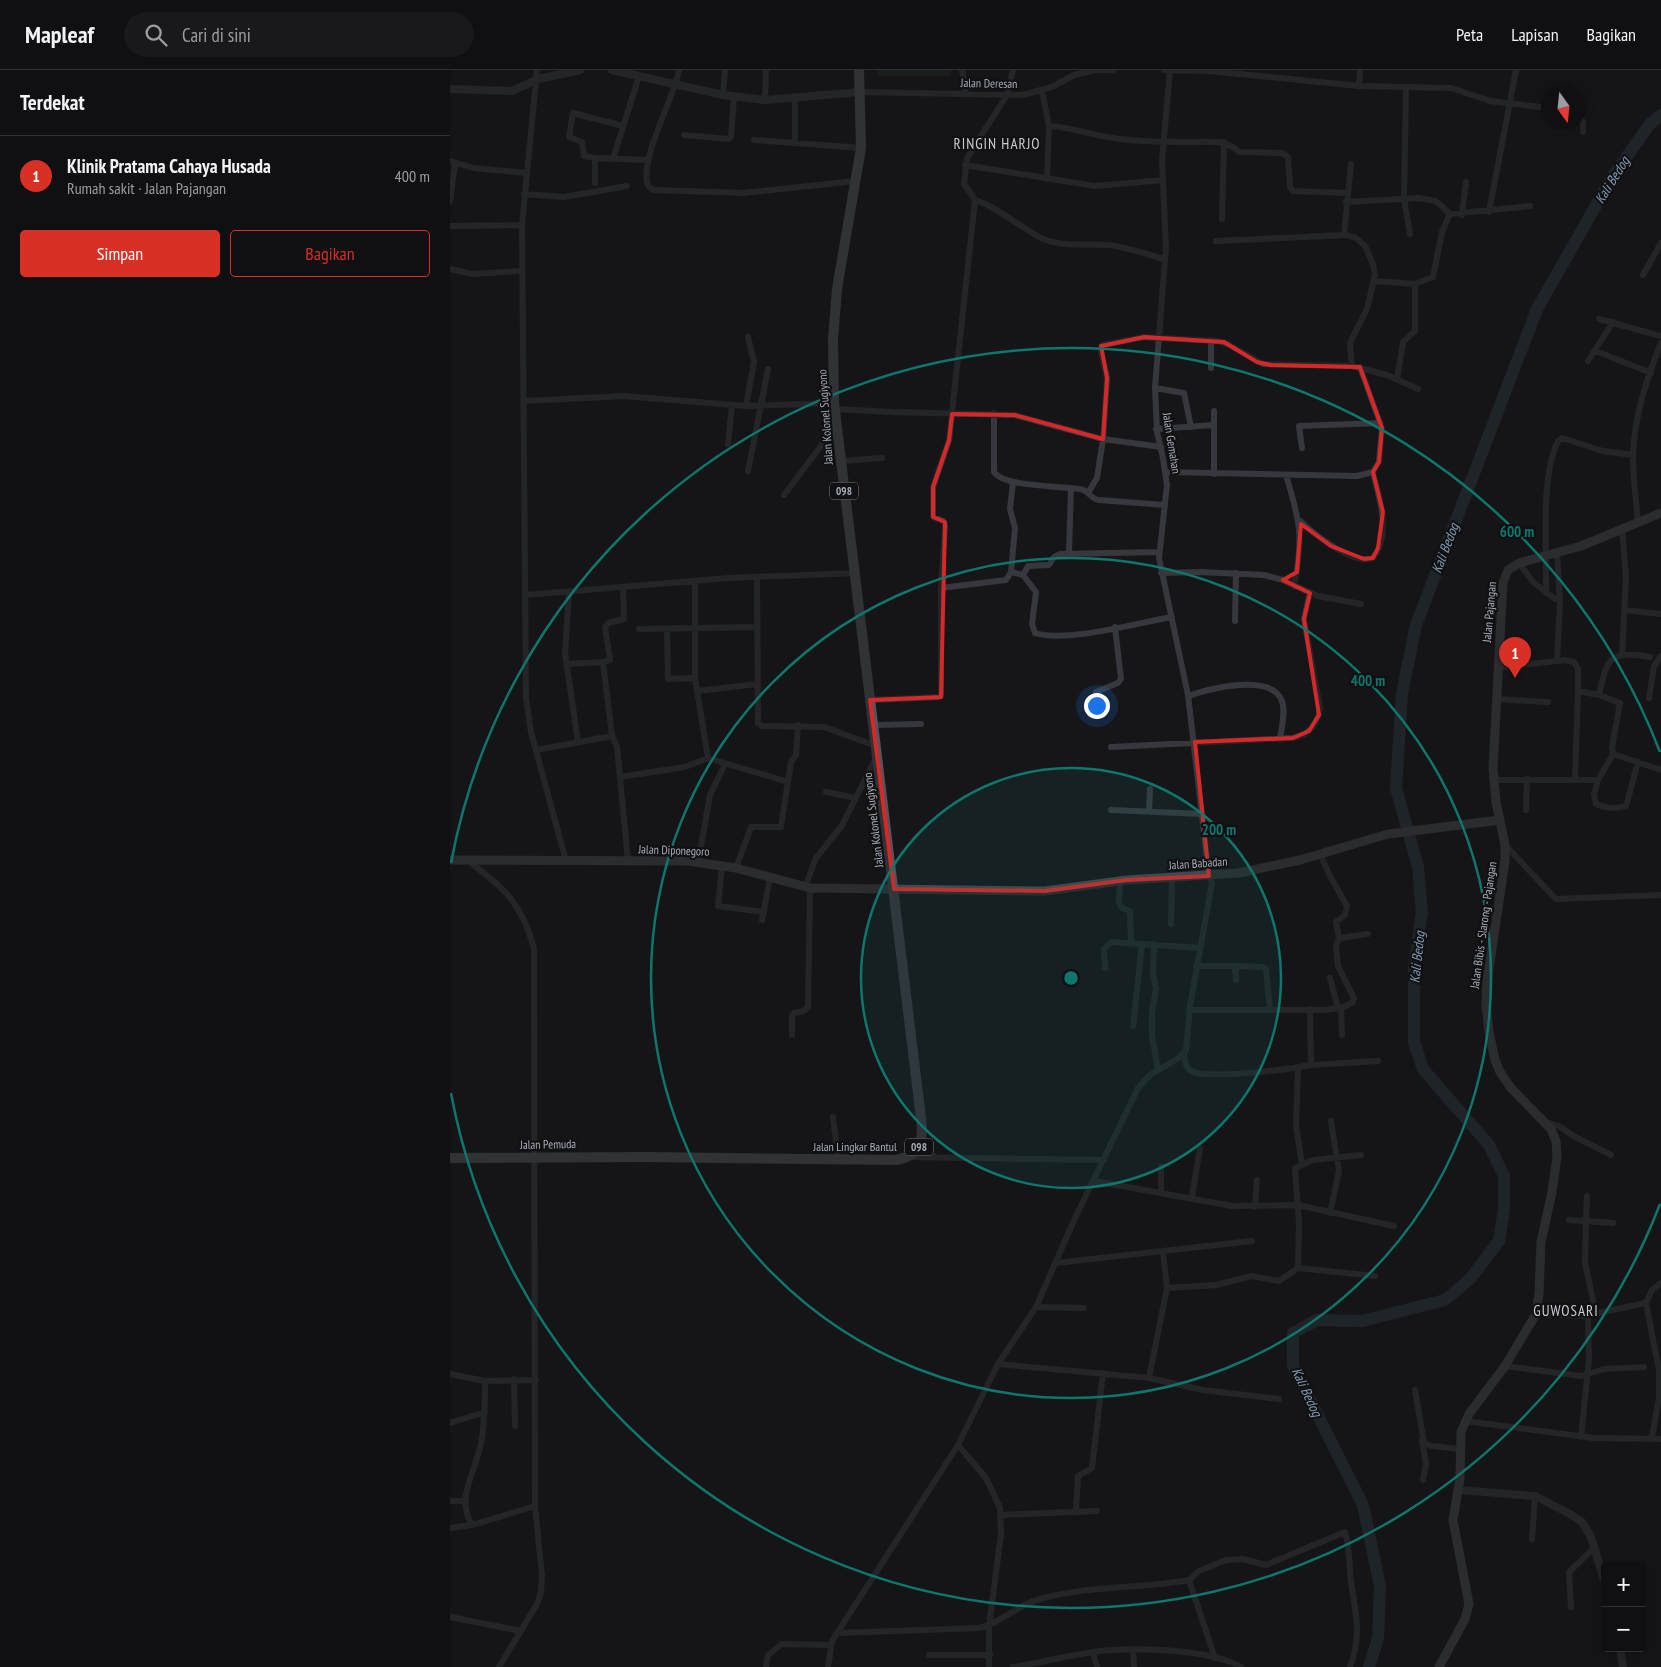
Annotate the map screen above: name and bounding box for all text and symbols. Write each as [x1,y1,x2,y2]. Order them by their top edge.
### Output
search box [124,12,474,57]
text: Mapleaf [25,19,94,50]
icon: search [142,21,170,49]
text: Cari di sini [182,23,251,47]
text: Peta [1456,23,1483,46]
text: Lapisan [1511,23,1559,46]
text: Bagikan [1587,23,1636,46]
street label: Jalan Deresan [960,75,1017,91]
north arrow [1541,85,1586,130]
text: Terdekat [20,89,85,116]
district label: RINGIN HARJO [953,134,1041,153]
water label: Kali Bedog [1591,152,1634,207]
text: Klinik Pratama Cahaya Husada [67,154,271,178]
text: 1 [32,166,40,186]
text: 400 m [395,166,430,186]
text: Rumah sakit · Jalan Pajangan [67,178,226,198]
button: Simpan [20,230,220,277]
button: Bagikan [230,230,430,277]
street label: Jalan Kolonel Sugiyono [814,369,836,466]
street label: Jalan Gemahan [1160,410,1184,475]
road number: 098 [830,482,858,500]
water label: Kali Bedog [1427,520,1463,576]
text: 600 m [1500,522,1534,541]
street label: Jalan Pajangan [1479,581,1499,644]
pin: 1 [1499,637,1531,678]
text: 400 m [1351,671,1385,690]
your location [1084,693,1110,719]
street label: Jalan Kolonel Sugiyono [860,772,886,869]
text: 200 m [1202,820,1236,839]
street label: Jalan Diponegoro [637,841,710,859]
street label: Jalan Babadan [1167,853,1228,873]
street label: Jalan Bibis - Slarong - Pajangan [1467,861,1499,990]
water label: Kali Bedog [1405,929,1429,984]
centre of rings [1062,969,1080,987]
street label: Jalan Pemuda [519,1136,576,1152]
road number: 098 [905,1138,933,1156]
street label: Jalan Lingkar Bantul [812,1139,897,1154]
district label: GUWOSARI [1533,1301,1599,1320]
water label: Kali Bedog [1288,1365,1327,1420]
map controls [1601,1562,1646,1652]
button: + [1601,1562,1646,1607]
button: − [1601,1607,1646,1652]

